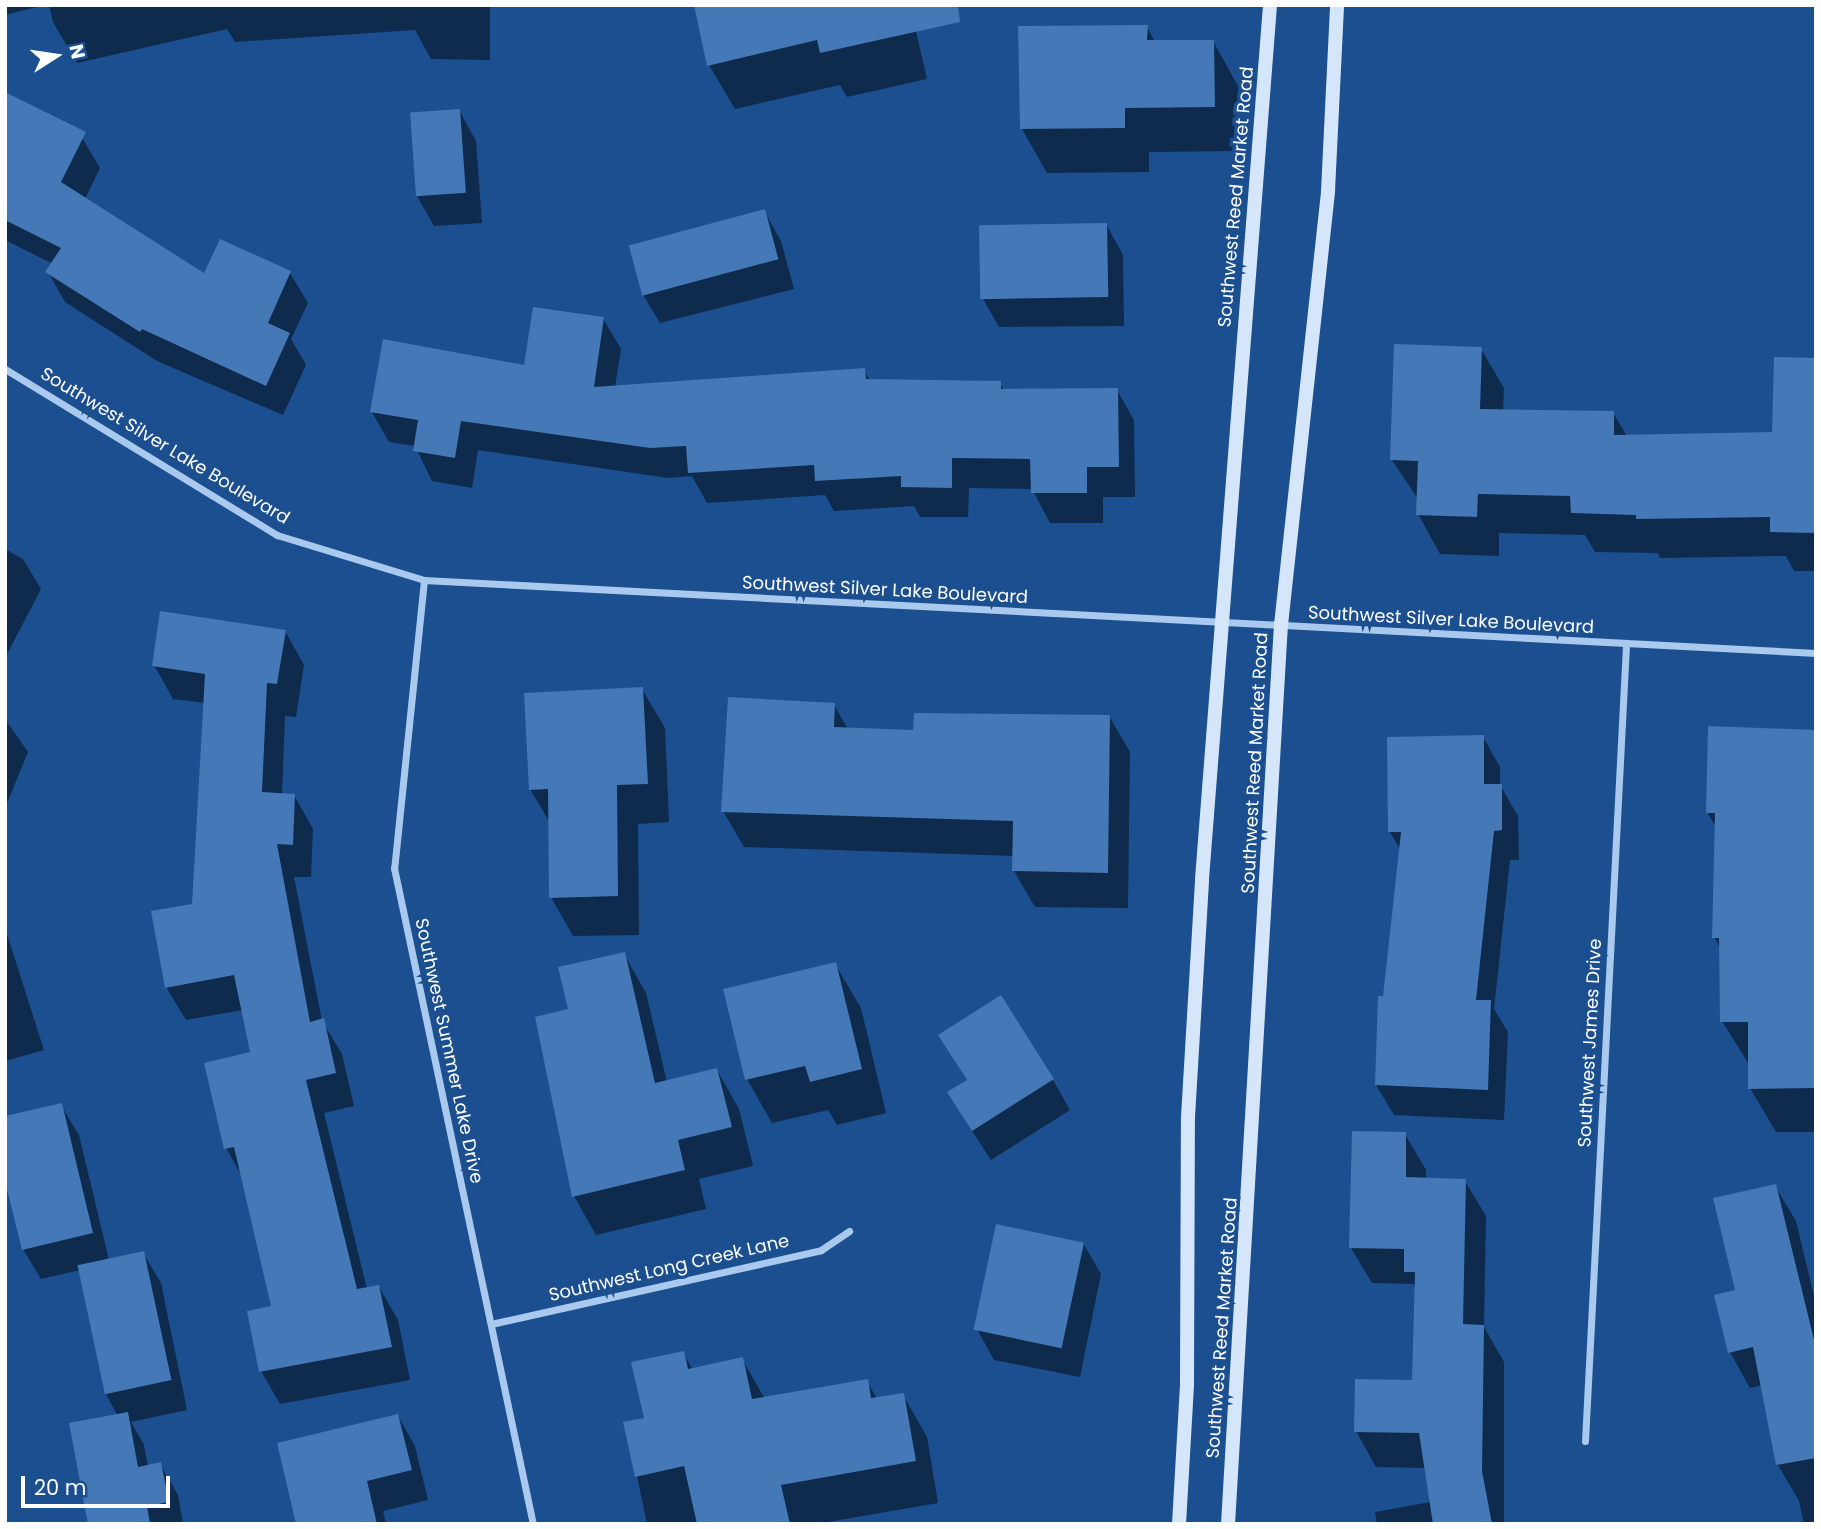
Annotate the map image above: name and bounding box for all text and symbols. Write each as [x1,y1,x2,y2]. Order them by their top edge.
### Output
north arrow [21,21,91,91]
text: N [62,42,92,61]
street label: Southwest Reed Market Road [1214,66,1258,328]
street label: Southwest Silver Lake Boulevard [37,363,293,529]
street label: Southwest Silver Lake Boulevard [741,572,1029,608]
street label: Southwest Silver Lake Boulevard [1307,602,1595,638]
street label: Southwest Reed Market Road [1237,632,1273,894]
street label: Southwest Summer Lake Drive [410,916,488,1186]
street label: Southwest James Drive [1574,938,1606,1148]
street label: Southwest Reed Market Road [1202,1197,1242,1459]
street label: Southwest Long Creek Lane [547,1230,791,1306]
scale bar [24,1462,173,1506]
text: 20 m [34,1473,87,1502]

